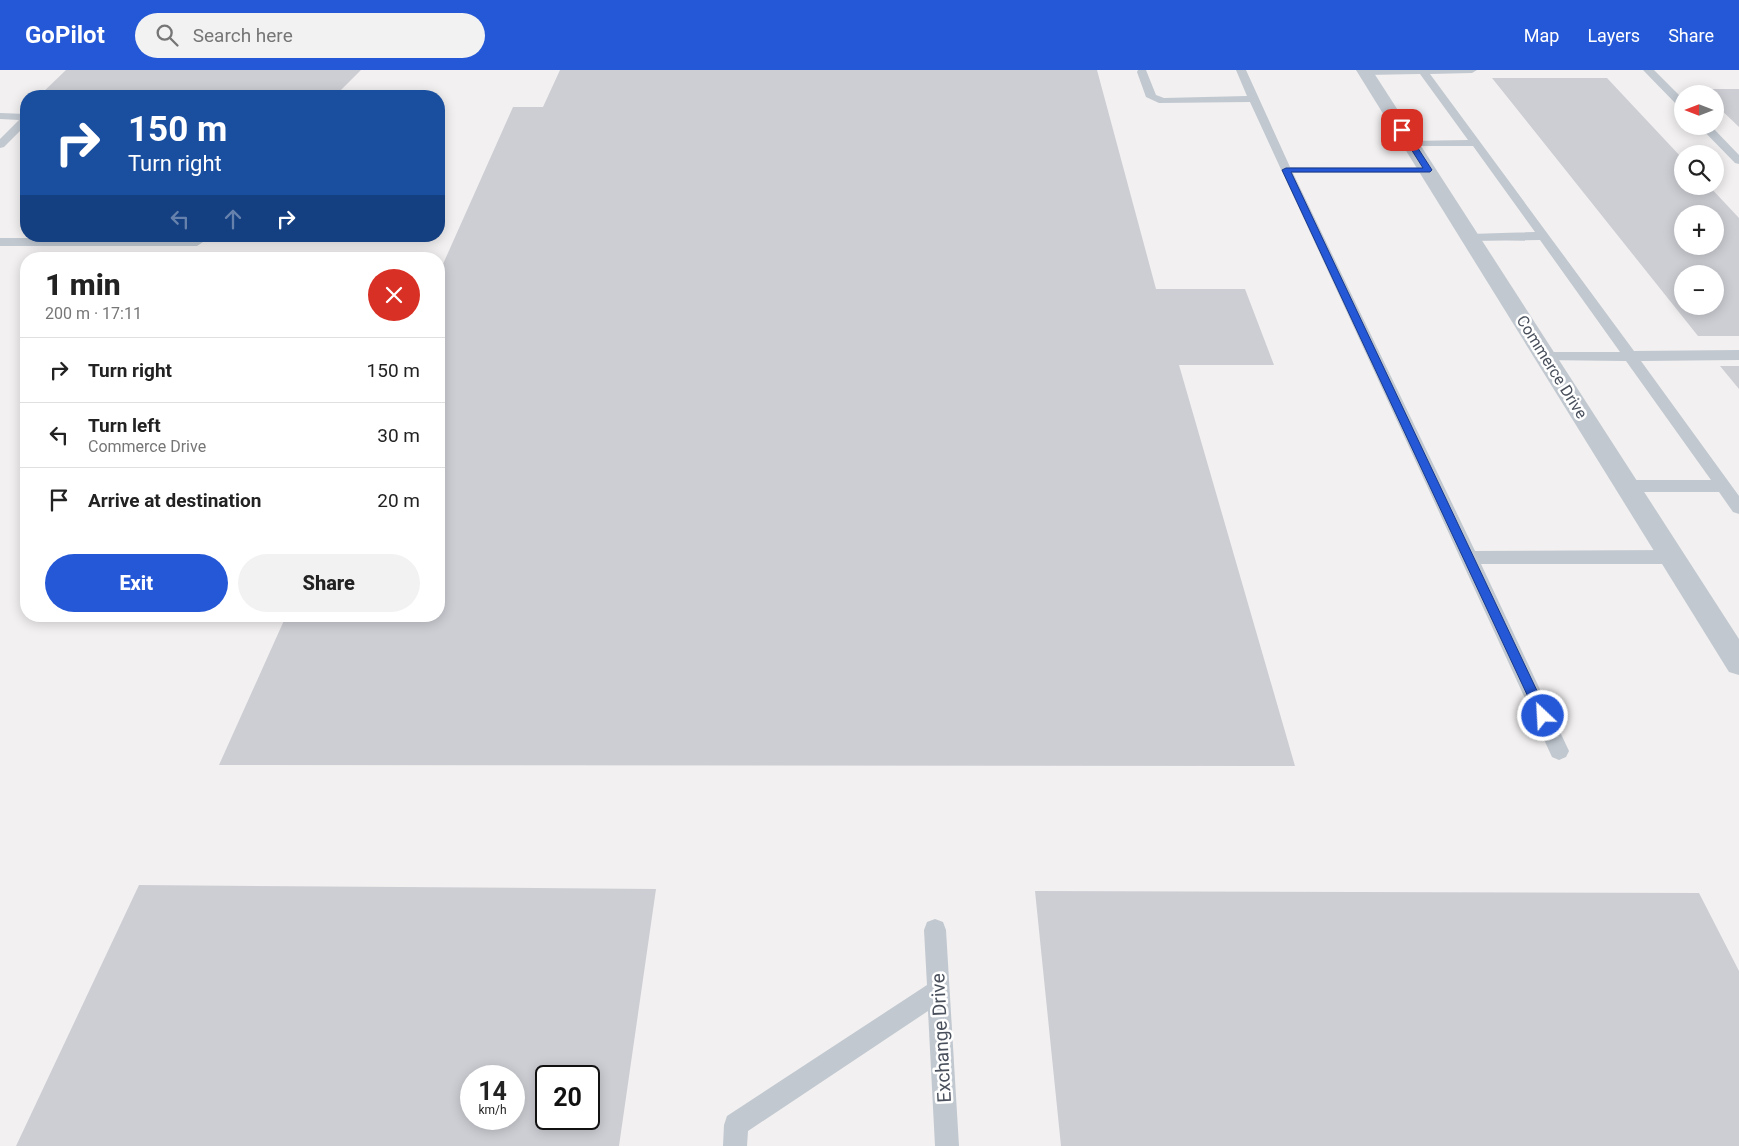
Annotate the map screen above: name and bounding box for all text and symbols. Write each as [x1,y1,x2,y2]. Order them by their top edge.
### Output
search box [135,13,485,58]
text: GoPilot [25,21,105,49]
icon: search [153,21,181,49]
text: Search here [193,24,293,47]
text: Map [1524,25,1559,46]
text: Layers [1587,25,1640,46]
text: Share [1668,25,1714,46]
north arrow [1674,85,1724,135]
map controls [1674,85,1724,315]
text: 150 m [128,109,227,150]
pin [1381,109,1423,151]
icon: right [45,110,110,175]
icon: arrive [1388,116,1416,144]
button: search [1674,145,1724,195]
text: Turn right [128,151,222,176]
icon: left [166,205,194,233]
icon: ahead [219,205,247,233]
icon: right [272,205,300,233]
button: + [1674,205,1724,255]
button: − [1674,265,1724,315]
text: 1 min [45,267,121,302]
button: close [368,269,420,321]
text: 200 m · 17:11 [45,304,142,323]
street label: Commerce Drive [1513,312,1591,422]
icon: right [45,356,73,384]
text: Turn right [88,359,172,382]
text: 150 m [367,359,420,382]
text: Turn left [88,414,161,437]
icon: left [45,421,73,449]
text: 30 m [377,424,420,447]
text: Commerce Drive [88,437,206,456]
icon: arrive [45,486,73,514]
text: Arrive at destination [88,489,261,512]
text: 20 m [377,489,420,512]
button: Exit [45,554,228,612]
button: Share [238,554,420,612]
position arrow [1516,689,1568,741]
street label: Exchange Drive [926,973,956,1103]
speed limit sign: 20 [535,1065,600,1130]
text: 14 [478,1077,507,1106]
text: km/h [478,1103,507,1117]

